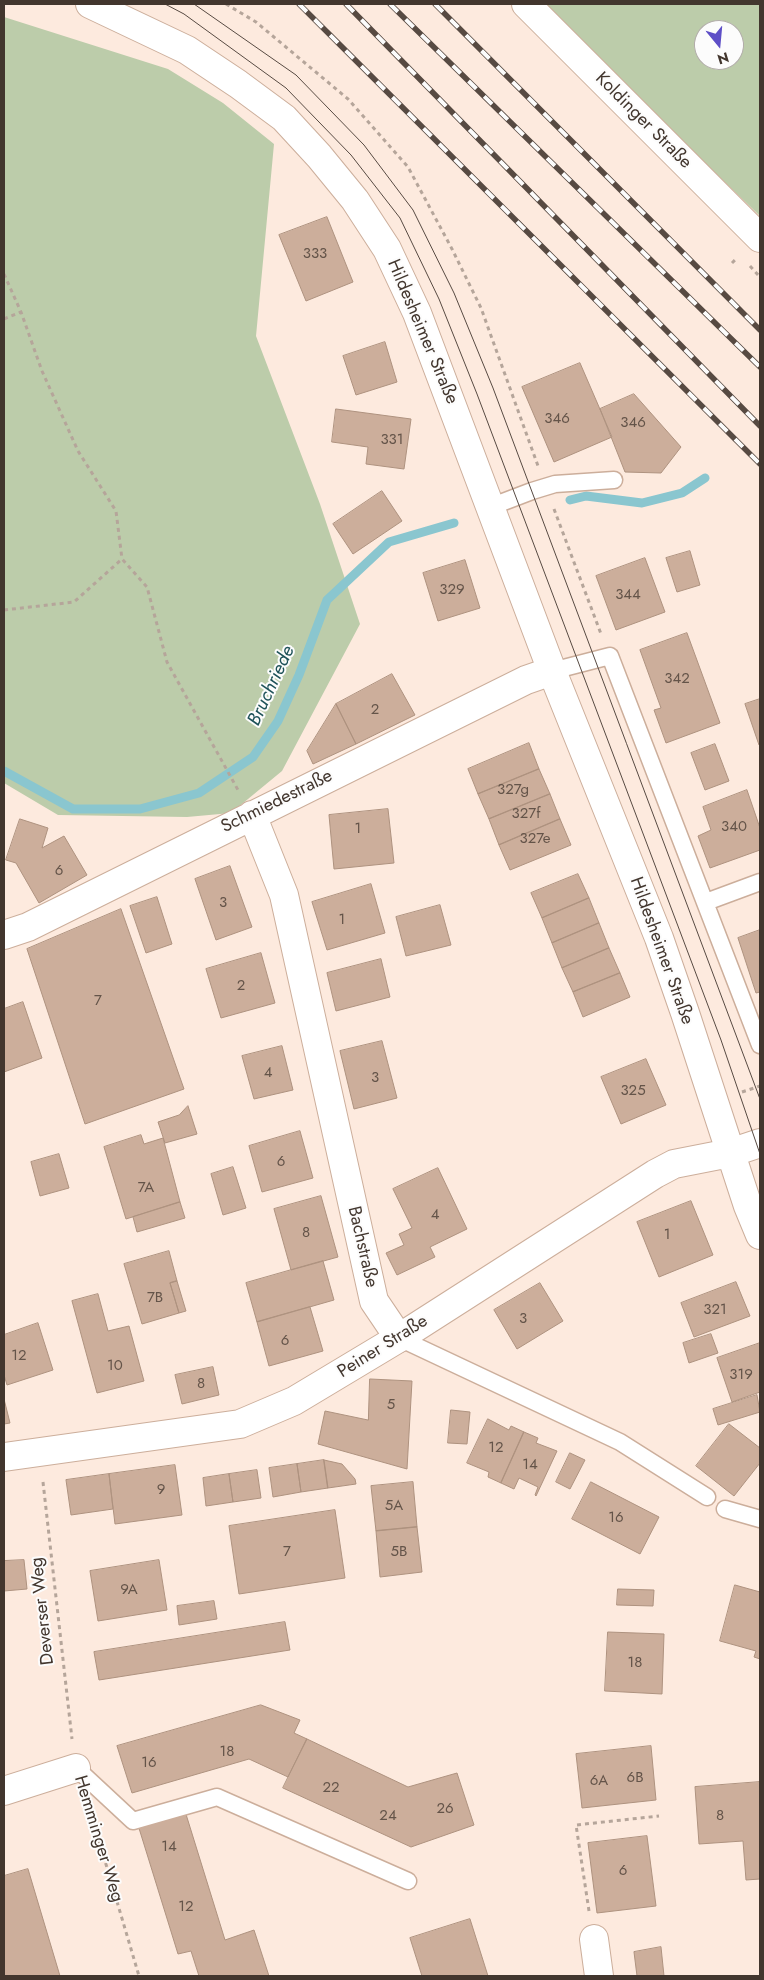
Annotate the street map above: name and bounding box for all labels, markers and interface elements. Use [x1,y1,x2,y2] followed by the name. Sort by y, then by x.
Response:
[694,20,744,70] north arrow
[715,47,731,70] text: N
[590,68,696,174] street label: Koldinger Straße
[303,245,327,263] house number: 333
[382,256,462,408] street label: Hildesheimer Straße
[544,410,570,428] house number: 346
[620,414,646,432] house number: 346
[380,431,404,449] house number: 331
[439,581,465,599] house number: 329
[615,586,641,604] house number: 344
[244,642,300,730] water label: Bruchriede
[664,670,690,688] house number: 342
[371,701,379,719] house number: 2
[218,766,336,838] street label: Schmiedestraße
[497,781,529,799] house number: 327g
[512,805,540,823] house number: 327f
[721,818,747,836] house number: 340
[355,820,361,838] house number: 1
[519,830,551,848] house number: 327e
[55,862,63,880] house number: 6
[624,874,698,1028] street label: Hildesheimer Straße
[219,894,227,912] house number: 3
[339,911,345,929] house number: 1
[237,977,245,995] house number: 2
[94,992,102,1010] house number: 7
[264,1064,272,1082] house number: 4
[371,1069,379,1087] house number: 3
[620,1082,646,1100] house number: 325
[277,1153,285,1171] house number: 6
[138,1179,154,1197] house number: 7A
[342,1204,382,1290] street label: Bachstraße
[431,1206,439,1224] house number: 4
[302,1224,310,1242] house number: 8
[664,1226,670,1244] house number: 1
[147,1289,163,1307] house number: 7B
[703,1301,727,1319] house number: 321
[519,1310,527,1328] house number: 3
[334,1311,432,1383] street label: Peiner Straße
[281,1332,289,1350] house number: 6
[11,1347,27,1365] house number: 12
[107,1357,123,1375] house number: 10
[729,1366,753,1384] house number: 319
[197,1375,205,1393] house number: 8
[387,1396,395,1414] house number: 5
[488,1439,504,1457] house number: 12
[522,1456,538,1474] house number: 14
[157,1481,165,1499] house number: 9
[385,1497,403,1515] house number: 5A
[608,1509,624,1527] house number: 16
[283,1543,291,1561] house number: 7
[391,1543,407,1561] house number: 5B
[27,1556,59,1666] street label: Deverser Weg
[120,1581,138,1599] house number: 9A
[628,1654,642,1672] house number: 18
[220,1743,234,1761] house number: 18
[141,1754,157,1772] house number: 16
[626,1769,644,1787] house number: 6B
[590,1772,608,1790] house number: 6A
[68,1773,128,1905] street label: Hemminger Weg
[322,1779,340,1797] house number: 22
[436,1800,454,1818] house number: 26
[379,1807,397,1825] house number: 24
[716,1807,724,1825] house number: 8
[161,1838,177,1856] house number: 14
[619,1862,627,1880] house number: 6
[178,1898,194,1916] house number: 12

